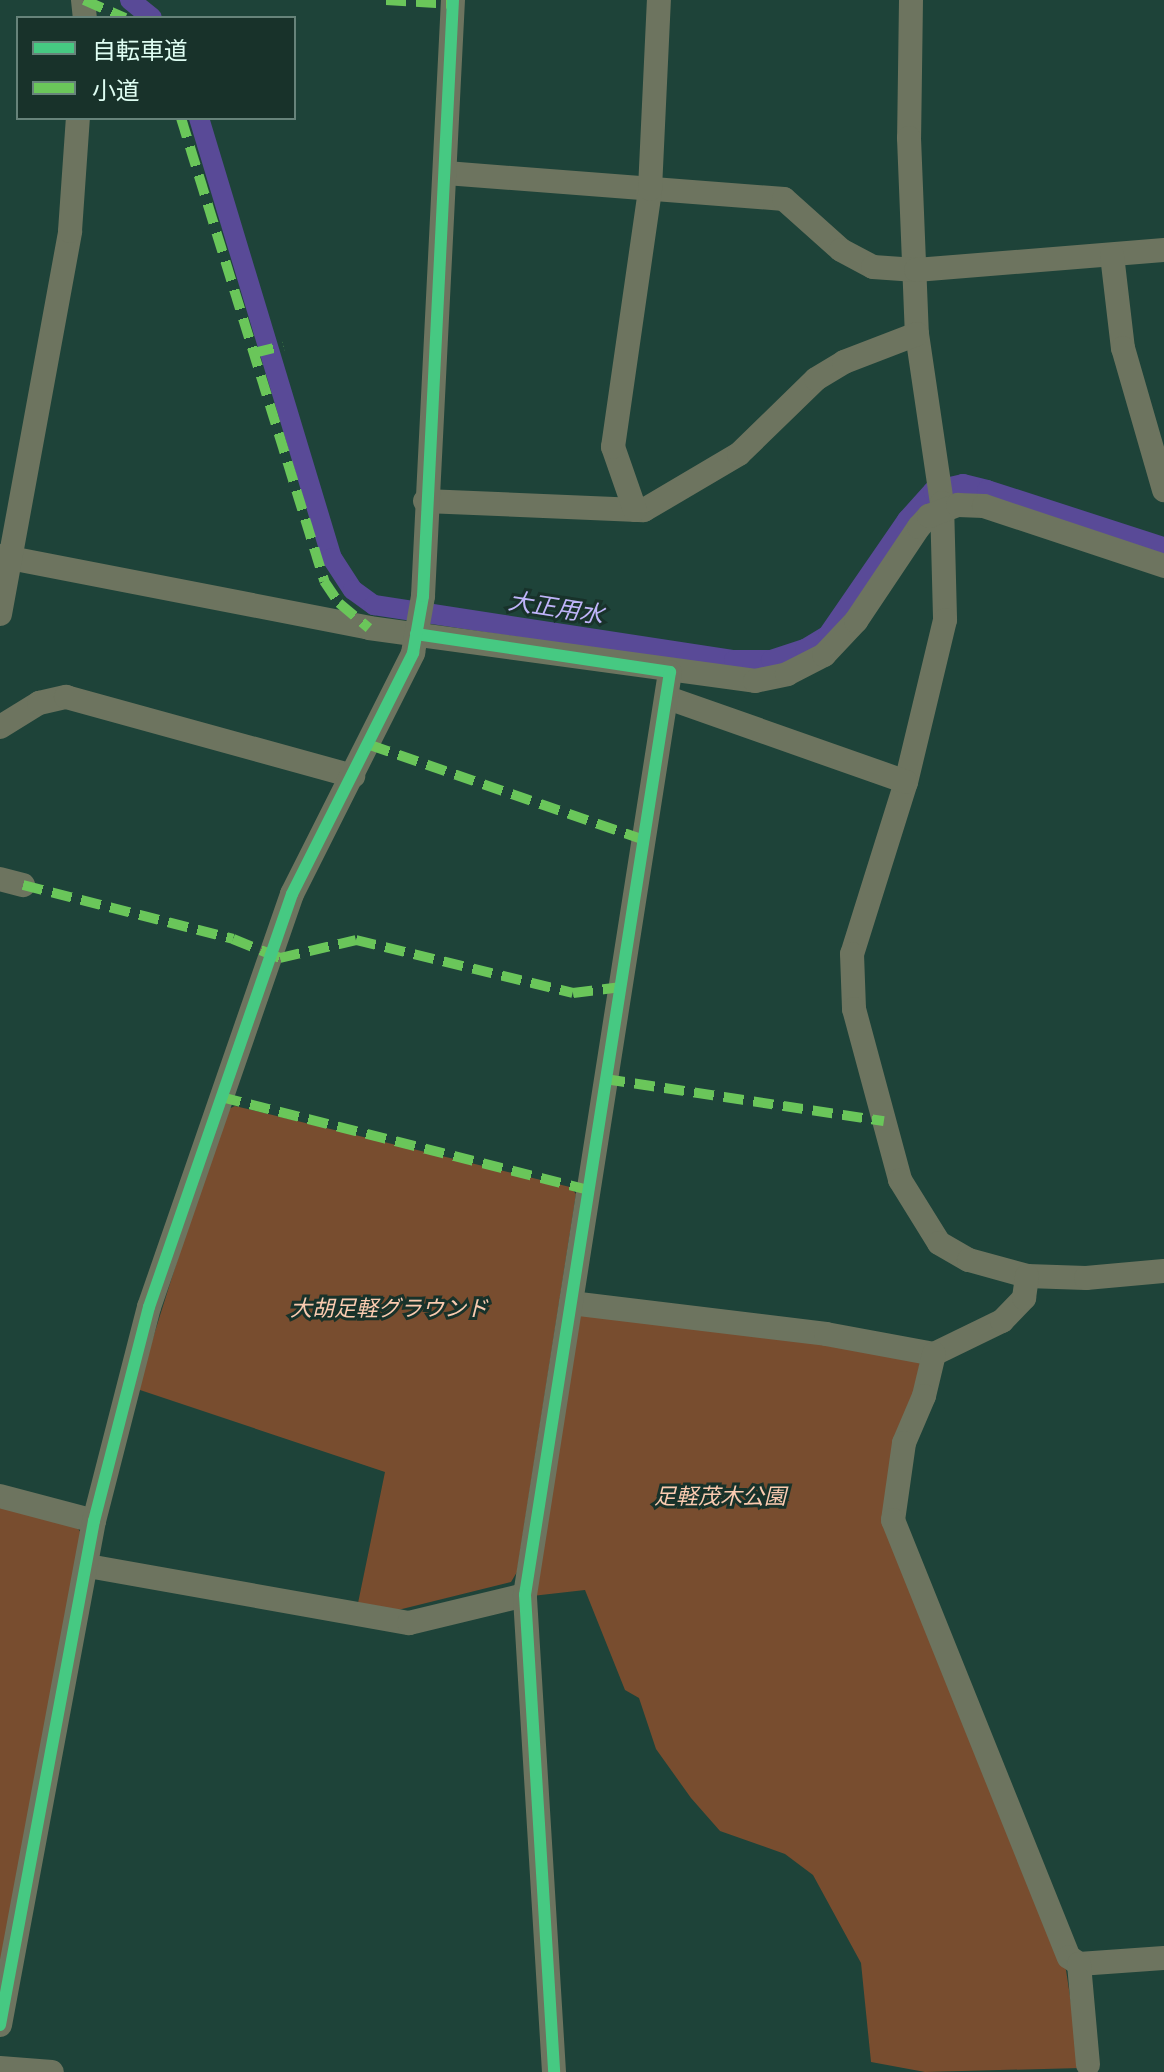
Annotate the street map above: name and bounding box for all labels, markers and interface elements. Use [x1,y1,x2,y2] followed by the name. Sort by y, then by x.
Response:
[16,16,296,120] legend
[92,33,188,65] text: 自転車道
[92,73,140,105] text: 小道
[506,585,606,629] water label: 大正用水
[290,1295,488,1321] park label: 大胡足軽グラウンド
[654,1483,786,1509] park label: 足軽茂木公園

